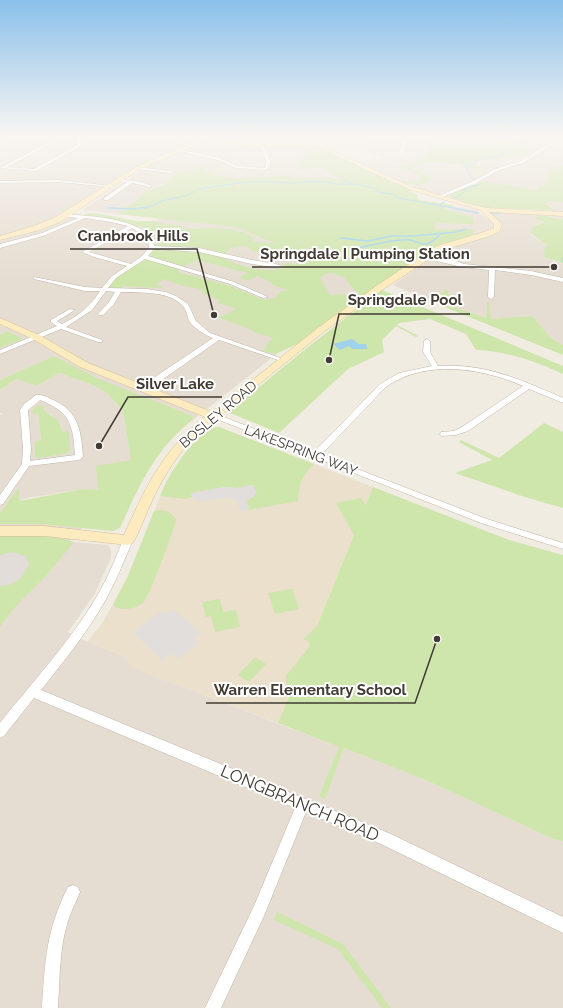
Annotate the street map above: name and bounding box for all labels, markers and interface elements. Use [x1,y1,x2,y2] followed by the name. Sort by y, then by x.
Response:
[70,222,197,249] callout: Cranbrook Hills
[77,227,189,245] text: Cranbrook Hills
[252,240,478,267] callout: Springdale I Pumping Station
[260,245,470,263] text: Springdale I Pumping Station
[339,287,470,314] callout: Springdale Pool
[348,291,463,309] text: Springdale Pool
[128,370,222,397] callout: Silver Lake
[136,375,214,393] text: Silver Lake
[176,377,260,451] street label: BOSLEY ROAD
[242,421,360,479] street label: LAKESPRING WAY
[206,676,415,703] callout: Warren Elementary School
[214,681,407,699] text: Warren Elementary School
[218,761,382,845] street label: LONGBRANCH ROAD

